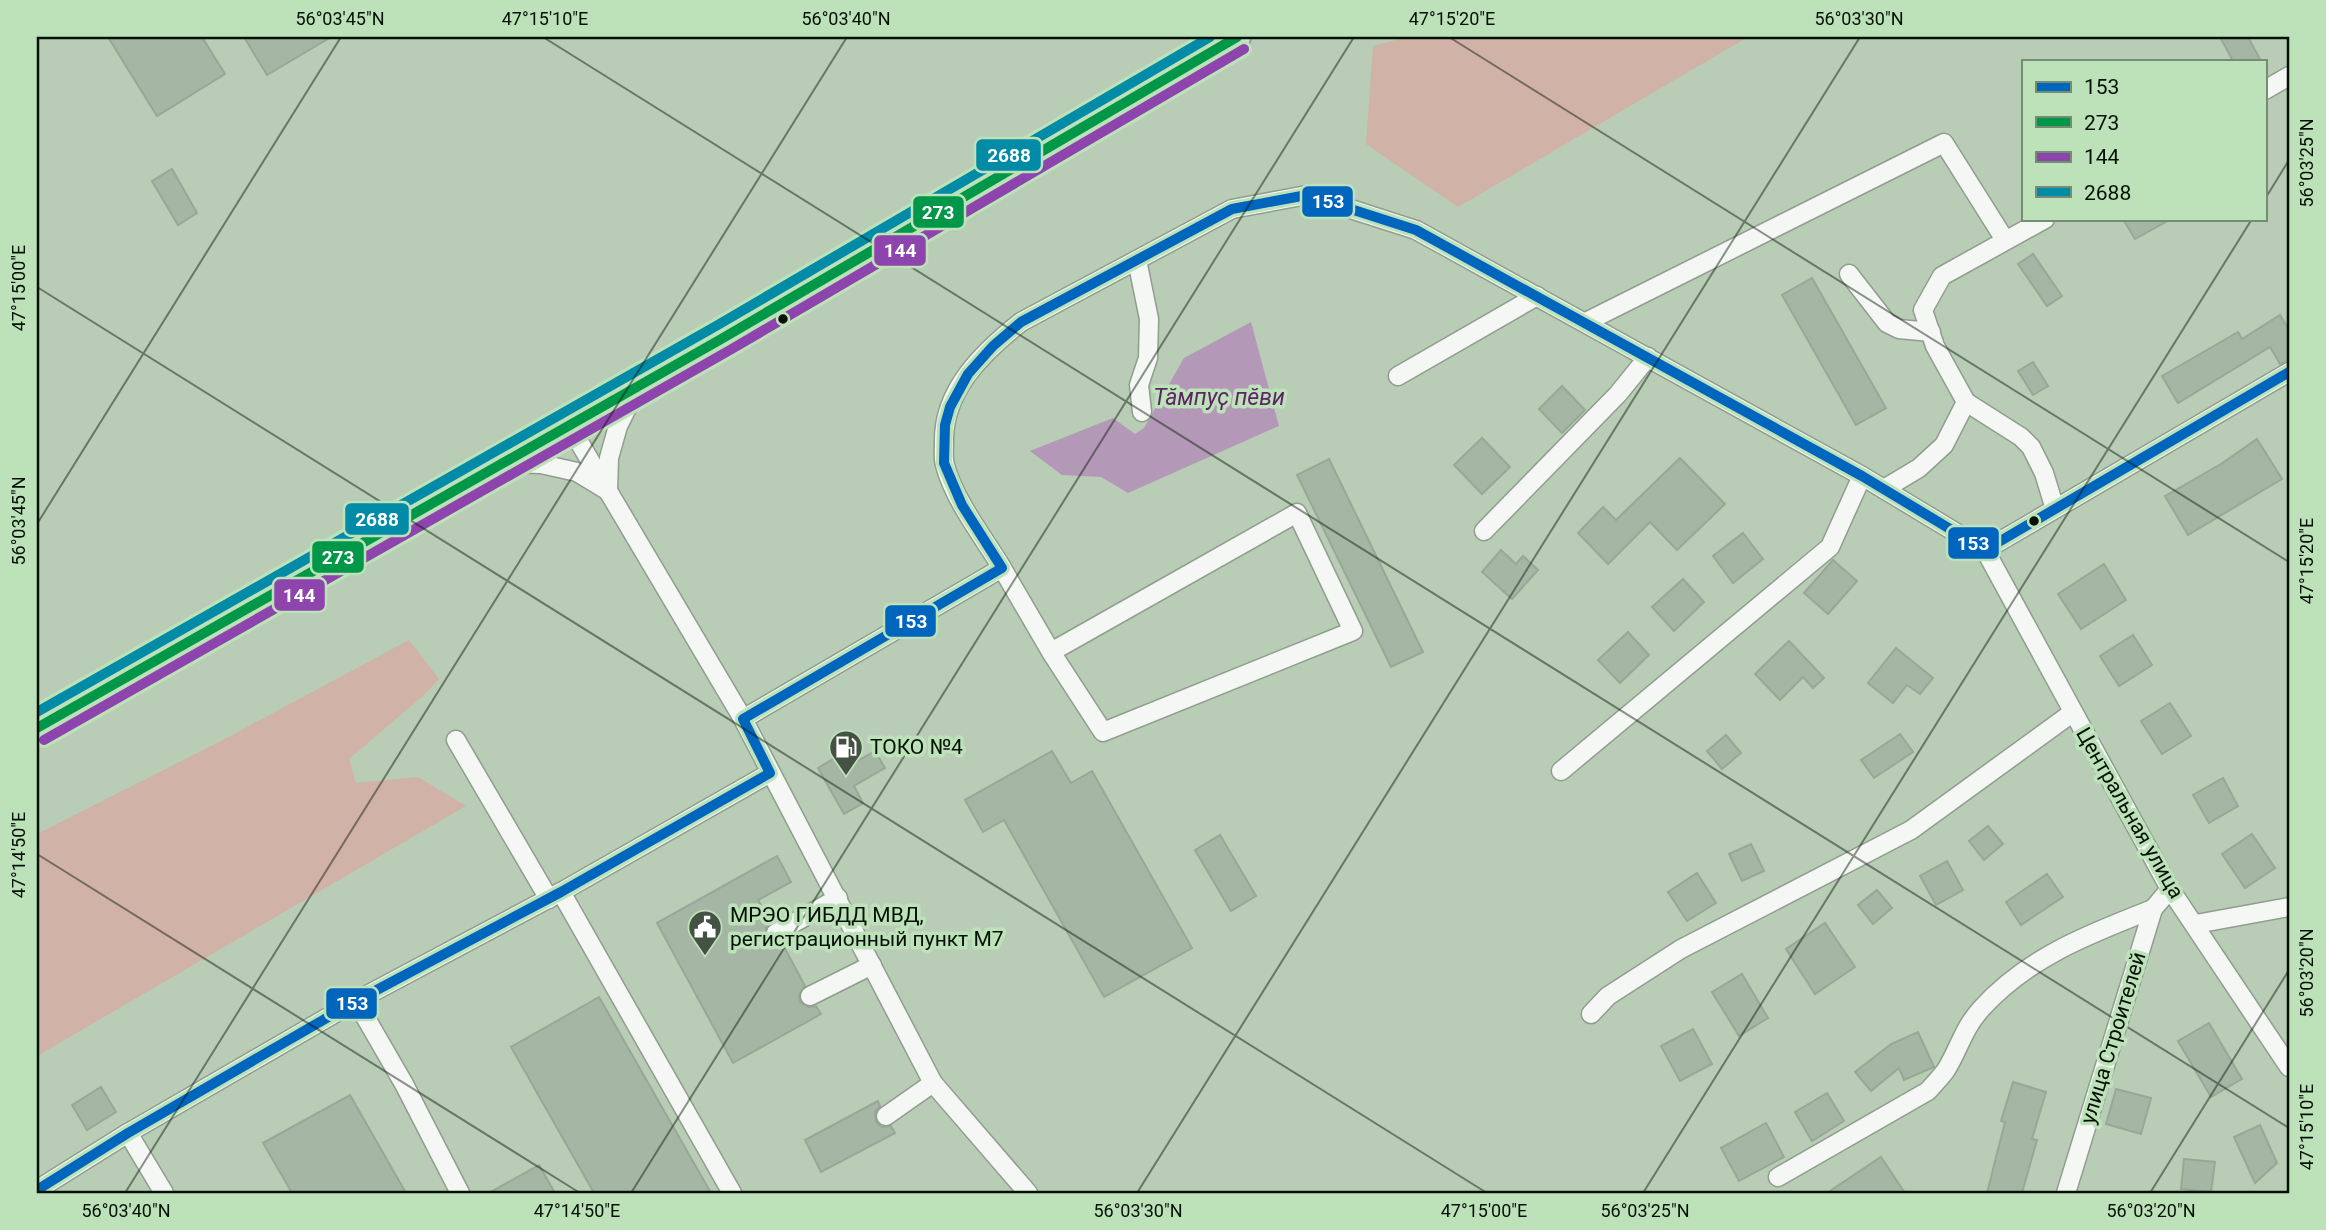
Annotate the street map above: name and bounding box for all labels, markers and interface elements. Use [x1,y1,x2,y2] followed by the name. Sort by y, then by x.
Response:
[295,8,385,29] text: 56°03'45"N
[502,8,588,29] text: 47°15'10"E
[801,8,891,29] text: 56°03'40"N
[1409,8,1495,29] text: 47°15'20"E
[1814,8,1904,29] text: 56°03'30"N
[2022,60,2266,220] legend
[2084,75,2119,99] text: 153
[2084,111,2119,135] text: 273
[2296,118,2317,208] text: 56°03'25"N
[975,138,1042,172] line badge: 2688
[987,144,1031,167] text: 2688
[2084,145,2120,169] text: 144
[2084,181,2131,205] text: 2688
[1301,185,1354,218] line badge: 153
[1312,190,1344,213] text: 153
[912,195,965,229] line badge: 273
[922,201,954,224] text: 273
[873,234,927,267] line badge: 144
[884,239,916,262] text: 144
[8,245,29,331] text: 47°15'00"E
[776,312,790,326] unlabelled marker
[1153,384,1285,411] water label: Тӑмпуҫ пӗви
[8,476,29,566] text: 56°03'45"N
[344,502,410,536] line badge: 2688
[355,508,399,531] text: 2688
[2027,514,2041,528] unlabelled marker
[2296,518,2317,604] text: 47°15'20"E
[1947,526,2000,560] line badge: 153
[1957,532,1989,555] text: 153
[311,540,365,574] line badge: 273
[322,546,354,569] text: 273
[273,578,326,612] line badge: 144
[283,584,315,607] text: 144
[884,604,937,638] line badge: 153
[895,610,927,633] text: 153
[2071,723,2189,903] street label: Центральная улица
[827,728,865,777] fuel station icon: ТОКО №4
[870,735,963,759] place label: ТОКО №4
[8,812,29,898] text: 47°14'50"E
[730,903,1004,951] place label: МРЭО ГИБДД МВД, регистрационный пункт М7
[686,908,724,957] public building icon: МРЭО ГИБДД МВД, регистрационный пункт М7
[2296,928,2317,1018] text: 56°03'20"N
[2075,949,2151,1127] street label: улица Строителей
[325,987,378,1020] line badge: 153
[336,992,368,1015] text: 153
[2296,1084,2317,1170] text: 47°15'10"E
[81,1200,171,1221] text: 56°03'40"N
[534,1200,620,1221] text: 47°14'50"E
[1093,1200,1183,1221] text: 56°03'30"N
[1441,1200,1527,1221] text: 47°15'00"E
[1600,1200,1690,1221] text: 56°03'25"N
[2106,1200,2196,1221] text: 56°03'20"N

